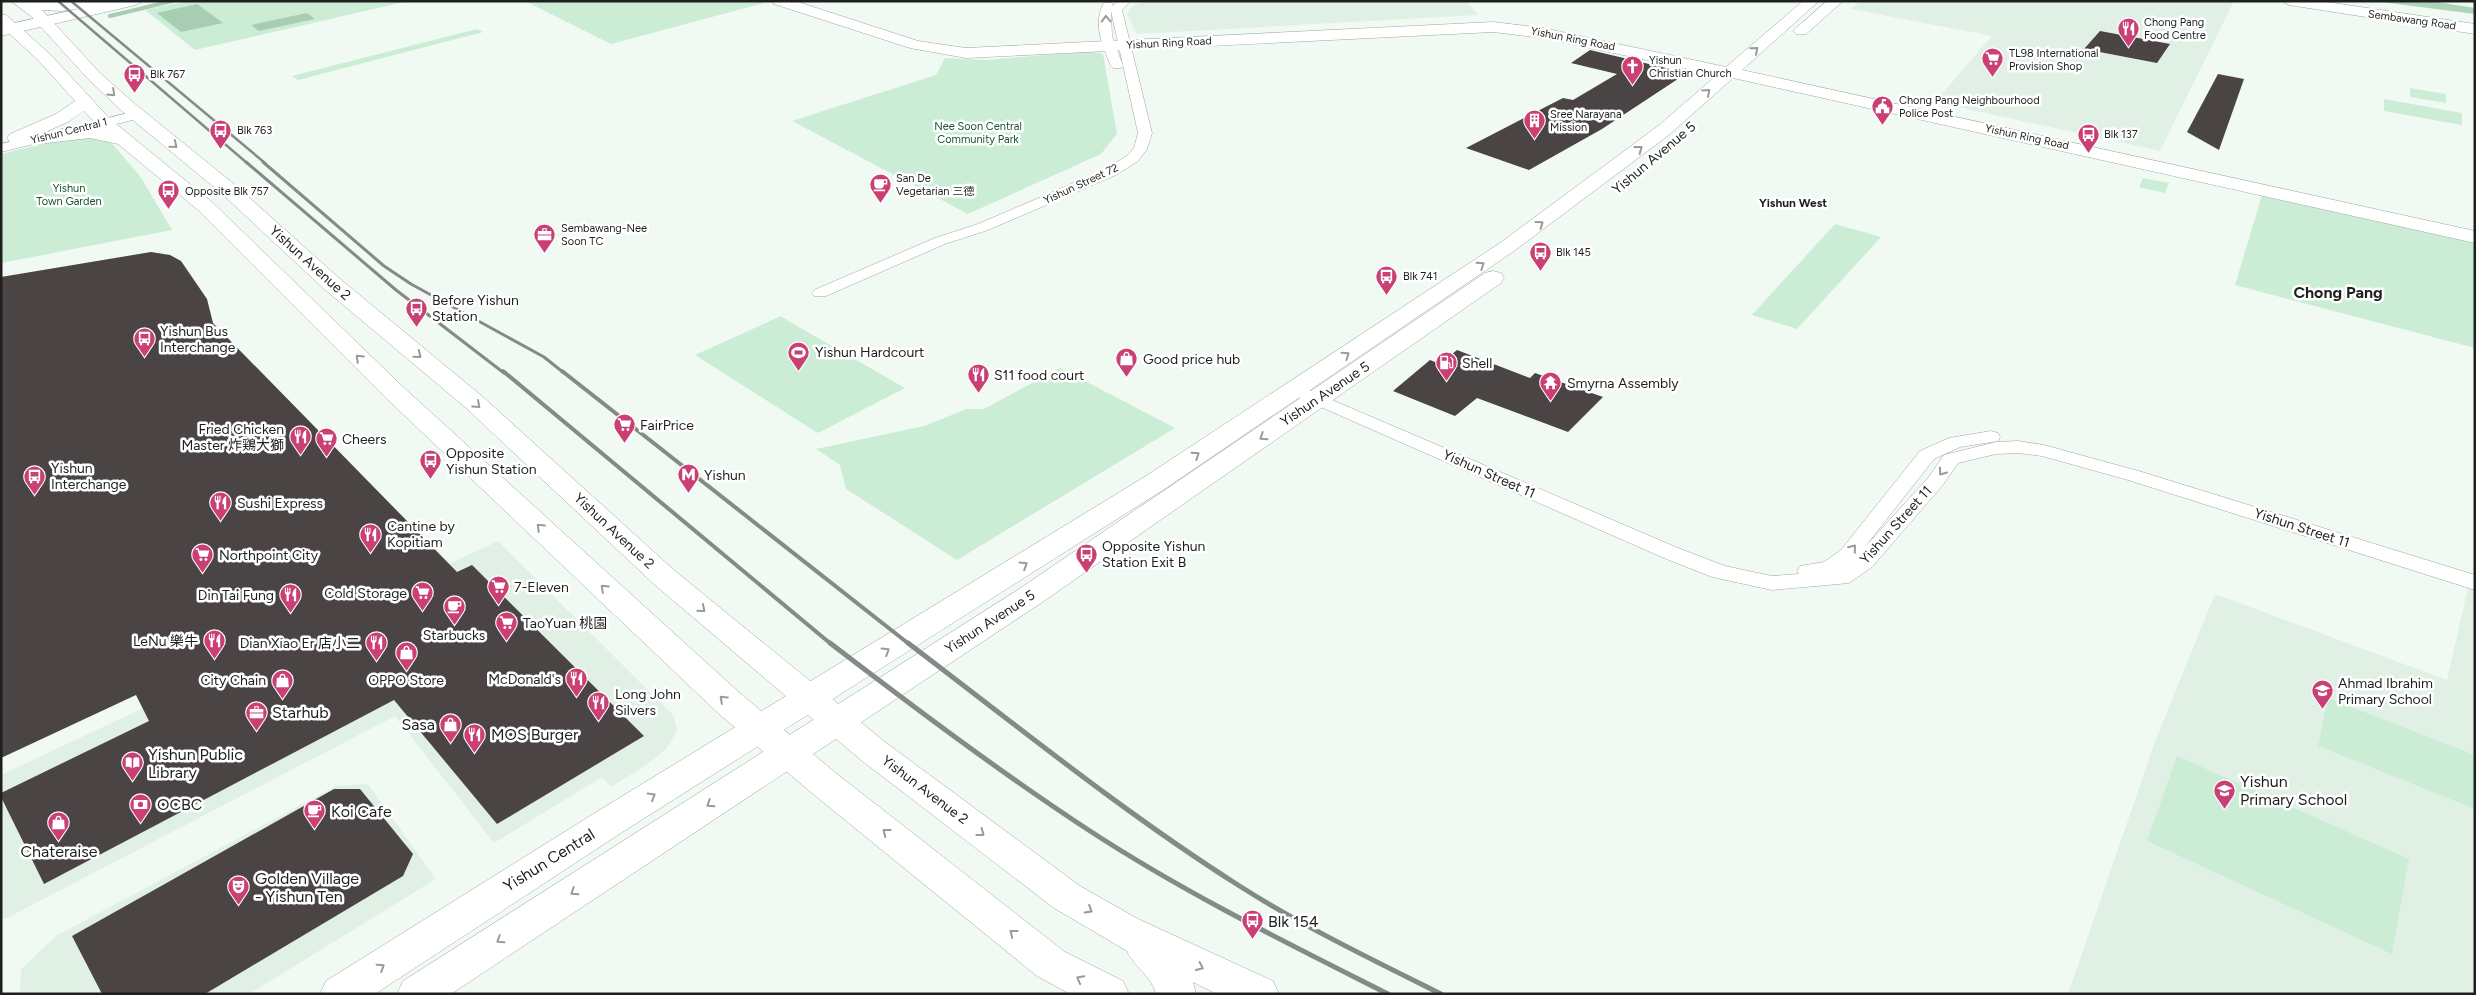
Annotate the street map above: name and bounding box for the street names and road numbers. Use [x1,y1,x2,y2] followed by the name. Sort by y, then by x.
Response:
[2367,7,2457,33] street label: Sembawang Road
[1530,24,1616,54] street label: Yishun Ring Road
[1126,34,1212,52] street label: Yishun Ring Road
[29,115,109,147] street label: Yishun Central 1
[1609,118,1699,198] street label: Yishun Avenue 5
[1984,122,2070,152] street label: Yishun Ring Road
[1042,161,1120,207] street label: Yishun Street 72
[266,222,354,304] street label: Yishun Avenue 2
[1277,358,1373,430] street label: Yishun Avenue 5
[1440,446,1538,502] street label: Yishun Street 11
[1856,482,1936,568] street label: Yishun Street 11
[570,489,658,573] street label: Yishun Avenue 2
[2252,505,2352,551] street label: Yishun Street 11
[942,587,1038,657] street label: Yishun Avenue 5
[878,752,972,828] street label: Yishun Avenue 2
[500,824,598,896] street label: Yishun Central

